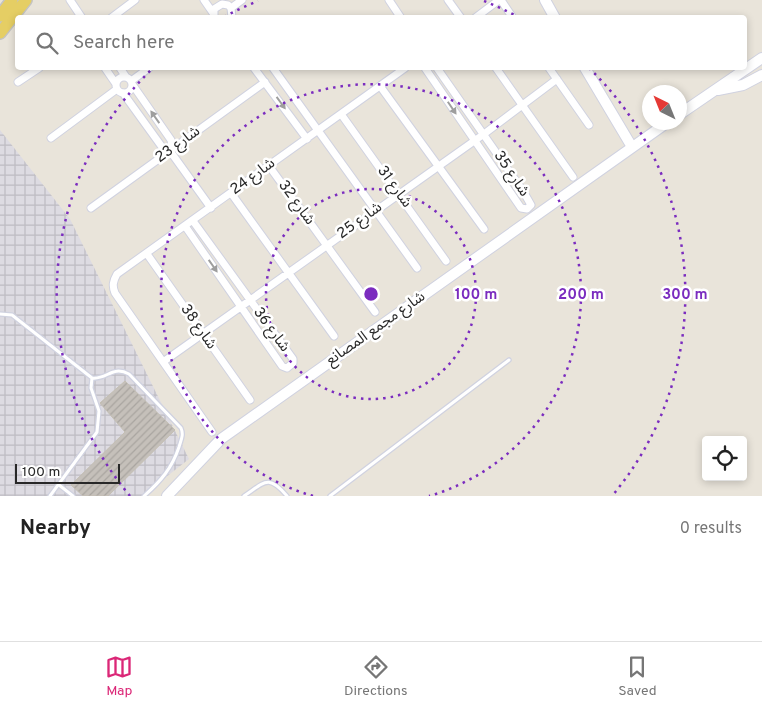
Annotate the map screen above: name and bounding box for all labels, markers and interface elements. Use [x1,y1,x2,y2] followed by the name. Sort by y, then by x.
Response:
[15,15,747,70] search box
[33,29,61,57] icon: search
[73,31,175,55] text: Search here
[642,85,687,130] north arrow
[275,96,286,109] one-way arrow
[447,101,457,115] one-way arrow
[150,110,160,123] one-way arrow
[152,122,205,168] street label: شارع 23
[488,147,533,201] street label: شارع 35
[227,154,280,201] street label: شارع 24
[372,162,416,213] street label: شارع 31
[273,177,319,230] street label: شارع 32
[334,198,387,245] street label: شارع 25
[208,260,218,273] one-way arrow
[362,285,380,303] centre of rings
[455,286,497,305] text: 100 m
[558,286,604,305] text: 200 m
[662,286,708,305] text: 300 m
[323,288,430,371] street label: شارع مجمع المصانع
[175,301,221,354] street label: شارع 38
[248,304,294,357] street label: شارع 36
[702,436,747,481] map controls
[702,436,747,481] button: locate
[15,461,120,484] scale bar
[22,464,60,481] text: 100 m
[20,515,91,542] text: Nearby
[680,519,742,539] text: 0 results
[105,653,133,700] tab: Map
[344,653,408,700] tab: Directions
[618,653,657,700] tab: Saved

